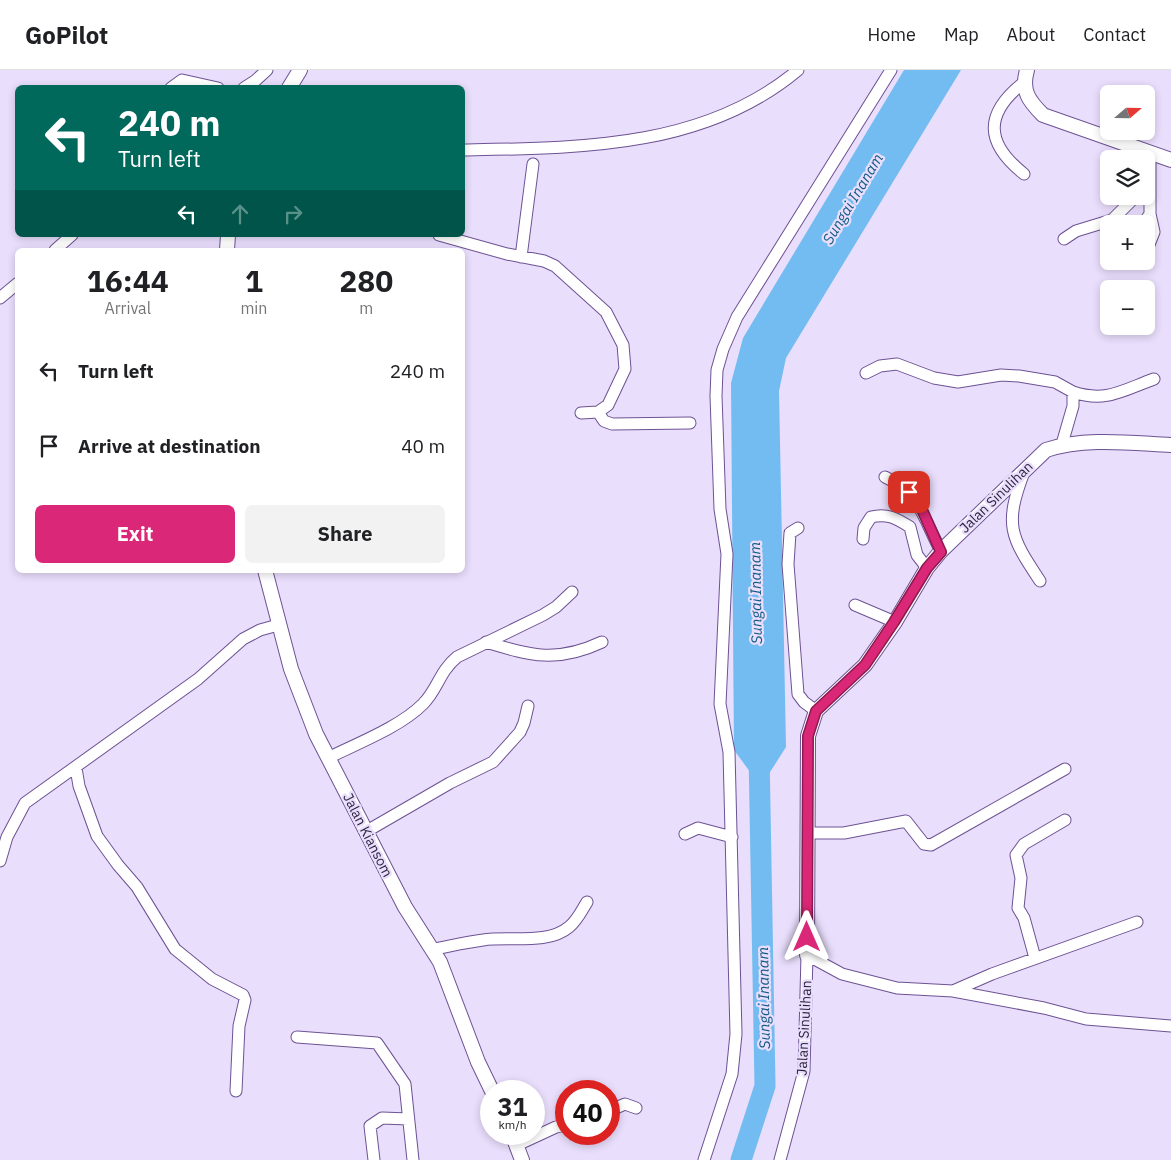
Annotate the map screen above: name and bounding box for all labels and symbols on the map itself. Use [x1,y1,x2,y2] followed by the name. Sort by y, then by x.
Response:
[1100,85,1155,140] north arrow
[818,150,887,248] water label: Sungai Inanam
[955,457,1037,537] street label: Jalan Sinulihan
[888,471,930,513] pin
[745,542,766,644] water label: Sungai Inanam
[339,790,397,880] street label: Jalan Kiansom
[780,910,832,962] position arrow
[753,947,774,1049] water label: Sungai Inanam
[793,980,815,1076] street label: Jalan Sinulihan
[555,1080,620,1145] speed limit sign: 40

